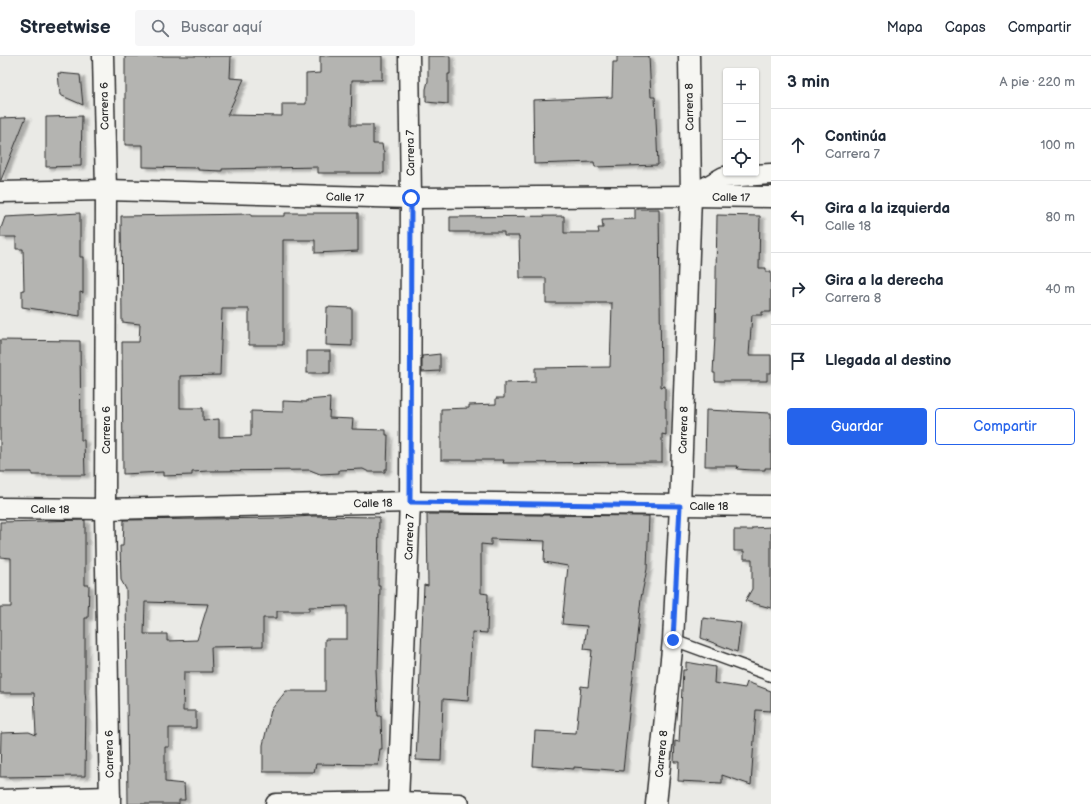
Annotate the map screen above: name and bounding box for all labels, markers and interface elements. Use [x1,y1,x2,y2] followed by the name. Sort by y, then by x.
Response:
[135,10,415,46] search box
[20,16,111,39] text: Streetwise
[149,17,171,39] icon: search
[181,18,262,37] text: Buscar aquí
[887,19,923,36] text: Mapa
[945,19,986,36] text: Capas
[1008,19,1071,36] text: Compartir
[723,68,759,176] map controls
[723,68,759,104] button: +
[787,72,830,92] text: 3 min
[1000,74,1075,90] text: A pie · 220 m
[98,82,111,130] street label: Carrera 6
[683,83,696,131] street label: Carrera 8
[723,104,759,140] button: −
[825,127,886,146] text: Continúa
[404,129,417,176] street label: Carrera 7
[787,134,809,156] icon: ahead
[1040,137,1075,153] text: 100 m
[723,140,759,176] button: locate
[825,146,880,162] text: Carrera 7
[402,189,420,207] route start
[326,190,365,205] street label: Calle 17
[712,191,751,204] street label: Calle 17
[825,199,950,218] text: Gira a la izquierda
[787,206,809,228] icon: left
[1046,209,1075,225] text: 80 m
[825,218,871,234] text: Calle 18
[825,271,944,290] text: Gira a la derecha
[787,278,809,300] icon: right
[1045,281,1075,297] text: 40 m
[825,290,881,306] text: Carrera 8
[787,350,809,372] icon: arrive
[825,351,951,370] text: Llegada al destino
[100,406,113,454] street label: Carrera 6
[676,406,691,454] street label: Carrera 8
[787,408,927,445] button: Guardar
[935,408,1075,445] button: Compartir
[353,497,393,510] street label: Calle 18
[689,500,729,513] street label: Calle 18
[30,503,70,516] street label: Calle 18
[402,513,417,560] street label: Carrera 7
[664,631,682,649] route end
[103,730,116,778] street label: Carrera 6
[653,730,670,778] street label: Carrera 8

